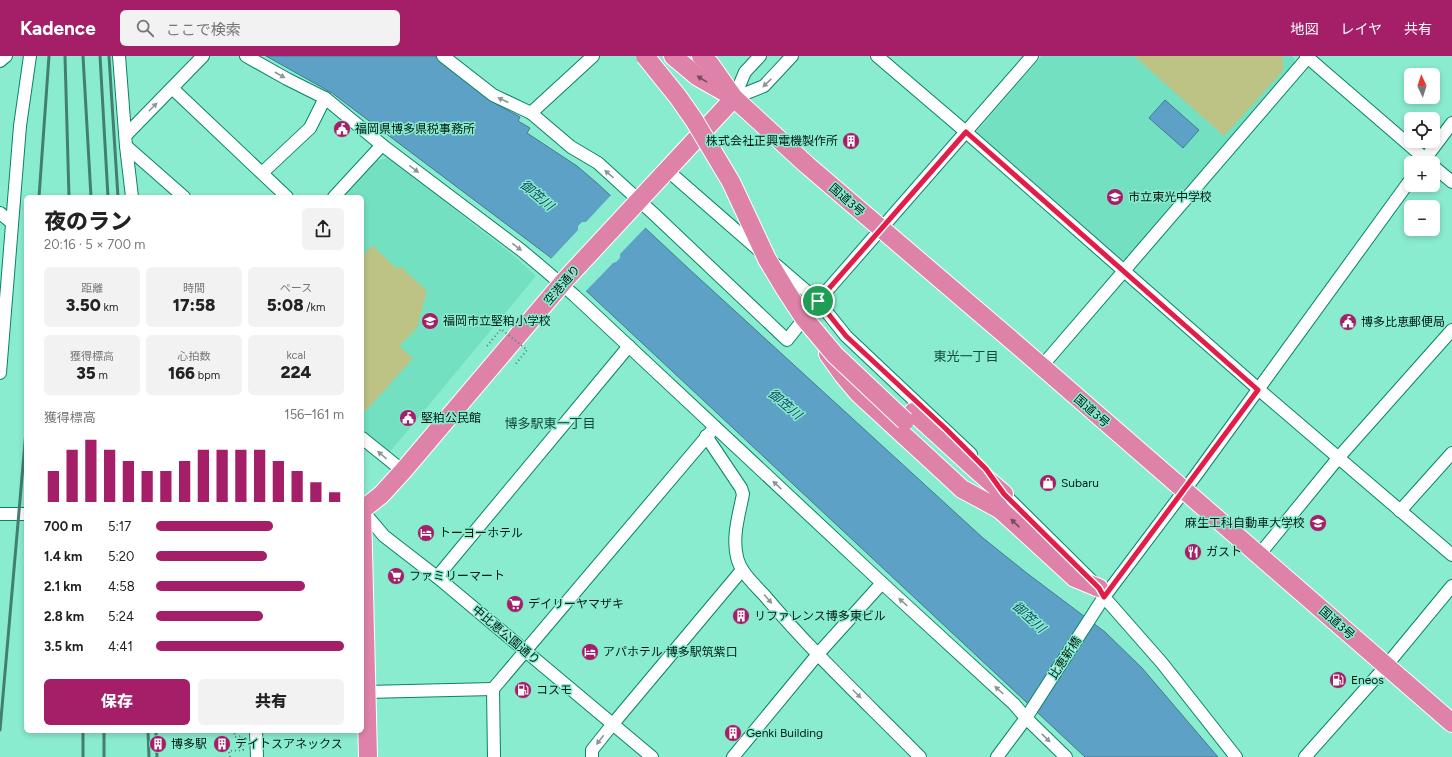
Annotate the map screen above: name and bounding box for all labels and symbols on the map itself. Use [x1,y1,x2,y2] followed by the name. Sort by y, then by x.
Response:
[1404,68,1440,104] north arrow
[275,71,285,79] one-way arrow
[697,75,707,83] one-way arrow
[762,78,772,87] one-way arrow
[498,97,509,103] one-way arrow
[148,102,158,112] one-way arrow
[332,119,352,139] public building icon: 福岡県博多県税事務所
[355,122,475,136] place label: 福岡県博多県税事務所
[841,131,861,151] building icon: 株式会社正興電機製作所
[706,134,838,148] place label: 株式会社正興電機製作所
[408,165,419,173] one-way arrow
[604,169,614,178] one-way arrow
[517,177,558,215] water label: 御笠川
[826,181,868,219] street label: 国道3号
[1105,187,1125,207] school or university icon: 市立東光中学校
[1128,190,1212,204] place label: 市立東光中学校
[512,243,523,252] one-way arrow
[541,262,583,308] street label: 空港通り
[801,284,835,318] pin
[420,311,440,331] school or university icon: 福岡市立堅粕小学校
[1338,312,1358,332] public building icon: 博多比恵郵便局
[443,314,551,328] place label: 福岡市立堅粕小学校
[1361,315,1445,329] place label: 博多比恵郵便局
[933,349,999,364] district label: 東光一丁目
[765,386,806,424] water label: 御笠川
[1071,392,1113,430] street label: 国道3号
[398,408,418,428] public building icon: 堅粕公民館
[421,411,481,425] place label: 堅粕公民館
[504,416,596,431] district label: 博多駅東一丁目
[377,450,388,459] one-way arrow
[1038,473,1058,493] shop icon: Subaru
[1061,476,1099,490] place label: Subaru
[773,481,782,490] one-way arrow
[1308,513,1328,533] school or university icon: 麻生工科自動車大学校
[1185,516,1305,530] place label: 麻生工科自動車大学校
[1011,519,1020,528] one-way arrow
[416,523,436,543] hotel icon: トーヨーホテル
[439,526,523,540] place label: トーヨーホテル
[1183,542,1203,562] restaurant icon: ガスト
[1206,545,1242,559] place label: ガスト
[386,566,406,586] supermarket icon: ファミリーマート
[409,569,505,583] place label: ファミリーマート
[505,594,525,614] supermarket icon: デイリーヤマザキ
[763,594,772,605] one-way arrow
[528,597,624,611] place label: デイリーヤマザキ
[898,598,908,607] one-way arrow
[1009,598,1050,637] water label: 御笠川
[469,603,543,667] street label: 中比恵公園通り
[1316,604,1358,642] street label: 国道3号
[731,606,751,626] building icon: リファレンス博多東ビル
[754,609,886,623] place label: リファレンス博多東ビル
[1046,634,1084,682] street label: 比恵新橋
[580,642,600,662] hotel icon: アパホテル 博多駅筑紫口
[603,645,738,659] place label: アパホテル 博多駅筑紫口
[1328,670,1348,690] fuel station icon: Eneos
[1351,673,1384,687] place label: Eneos
[513,680,533,700] fuel station icon: コスモ
[536,683,572,697] place label: コスモ
[994,685,1004,695] one-way arrow
[852,689,862,699] one-way arrow
[723,723,743,743] building icon: Genki Building
[746,726,823,740] place label: Genki Building
[1041,733,1051,743] one-way arrow
[148,734,168,754] building icon: 博多駅
[212,734,232,754] building icon: デイトスアネックス
[596,735,604,746] one-way arrow
[171,737,207,751] place label: 博多駅
[235,737,343,751] place label: デイトスアネックス

